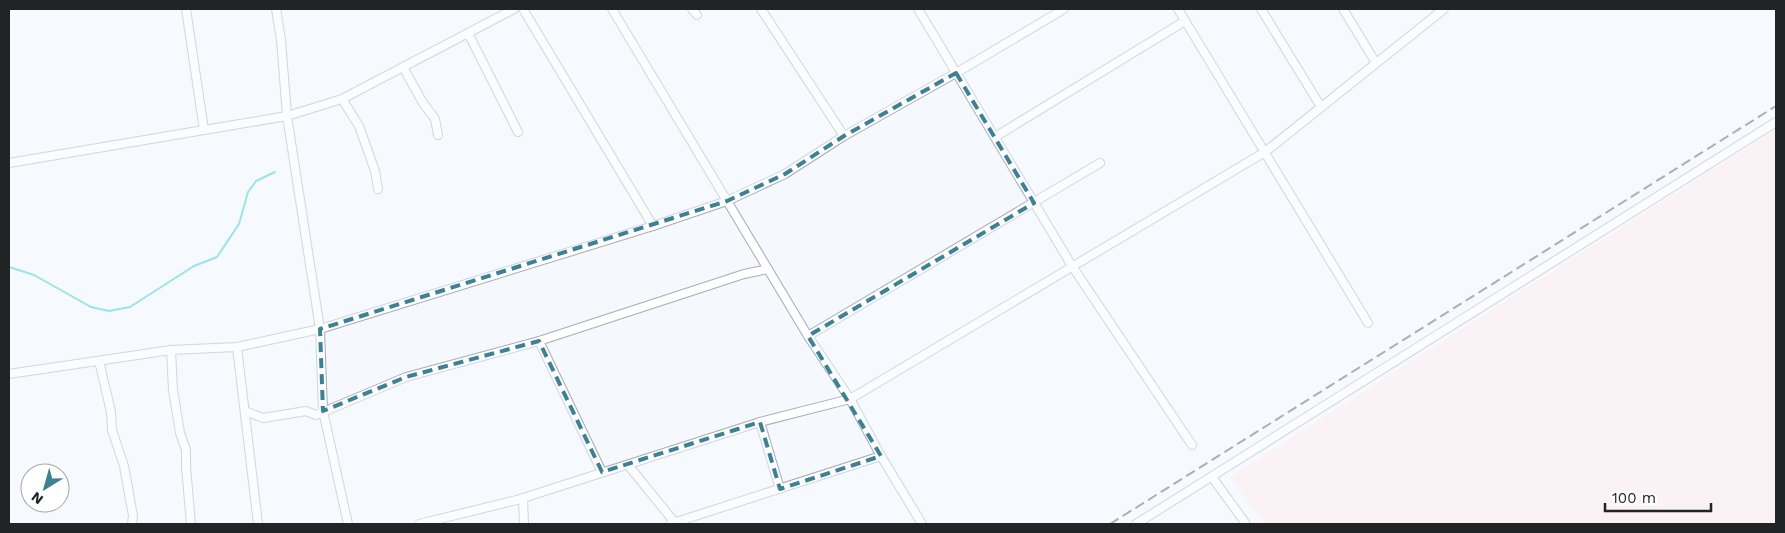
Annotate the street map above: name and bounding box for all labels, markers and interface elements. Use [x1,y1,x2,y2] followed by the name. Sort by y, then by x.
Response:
[20,463,70,513] north arrow
[1605,480,1711,512] scale bar
[28,489,46,508] text: N
[1612,489,1656,507] text: 100 m

